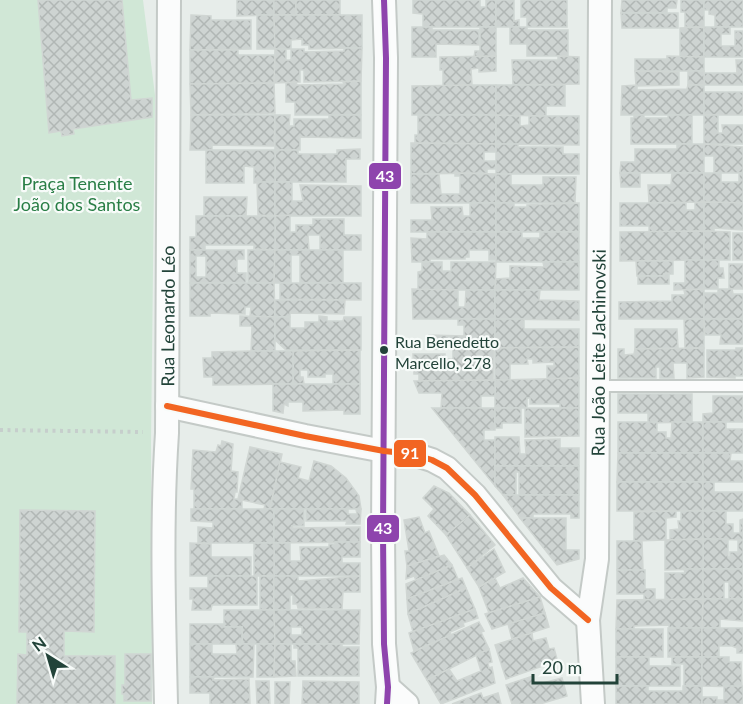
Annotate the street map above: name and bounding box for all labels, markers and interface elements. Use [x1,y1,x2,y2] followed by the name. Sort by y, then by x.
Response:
[368,162,402,190] line badge: 43
[376,166,394,185] text: 43
[14,172,141,215] park label: Praça Tenente João dos Santos
[156,245,179,387] street label: Rua Leonardo Léo
[587,249,610,457] street label: Rua João Leite Jachinovski
[395,332,499,372] place label: Rua Benedetto Marcello, 278
[378,344,390,356] marker: Rua Benedetto Marcello, 278
[393,439,427,468] line badge: 91
[401,443,419,462] text: 91
[366,514,400,543] line badge: 43
[374,518,392,537] text: 43
[18,626,78,686] north arrow
[28,632,49,655] text: N
[533,647,617,685] scale bar
[542,656,582,678] text: 20 m

